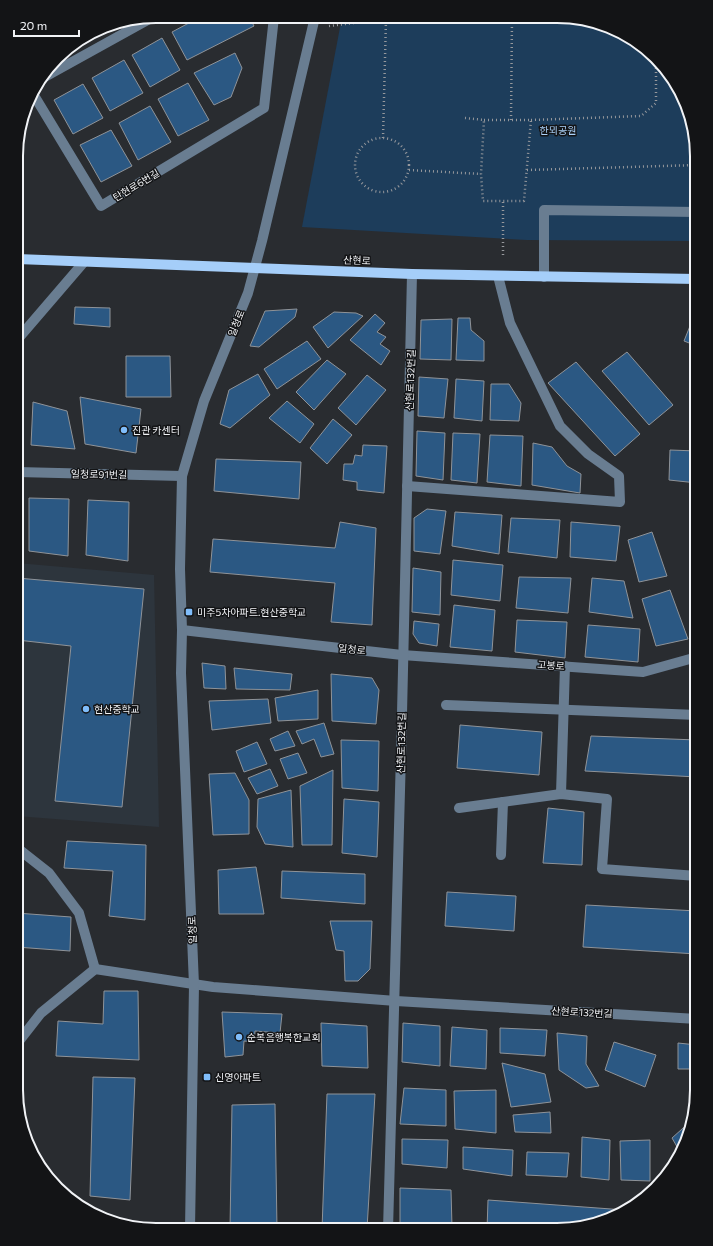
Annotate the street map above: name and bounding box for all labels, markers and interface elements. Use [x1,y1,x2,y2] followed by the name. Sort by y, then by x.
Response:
[14,12,79,38] scale bar
[20,18,47,32] text: 20 m
[540,124,576,136] park label: 한뫼공원
[111,166,161,204] street label: 탄현로6번길
[343,254,371,266] street label: 산현로
[225,308,247,338] street label: 일청로
[403,349,417,411] street label: 산현로132번길
[132,424,180,436] place label: 진관 카센터
[119,425,129,435] marker: 진관 카센터
[71,468,127,480] street label: 일청로91번길
[197,606,306,618] place label: 미주5차아파트.현산중학교
[184,607,194,617] marker: 미주5차아파트.현산중학교
[338,642,366,656] street label: 일청로
[537,658,565,672] street label: 고봉로
[94,703,140,715] place label: 현산중학교
[81,704,91,714] marker: 현산중학교
[394,712,408,774] street label: 산현로132번길
[186,916,198,944] street label: 일청로
[551,1004,613,1020] street label: 산현로132번길
[247,1031,321,1043] place label: 순복음행복한교회
[234,1032,244,1042] marker: 순복음행복한교회
[215,1071,261,1083] place label: 신영아파트
[202,1072,212,1082] marker: 신영아파트

